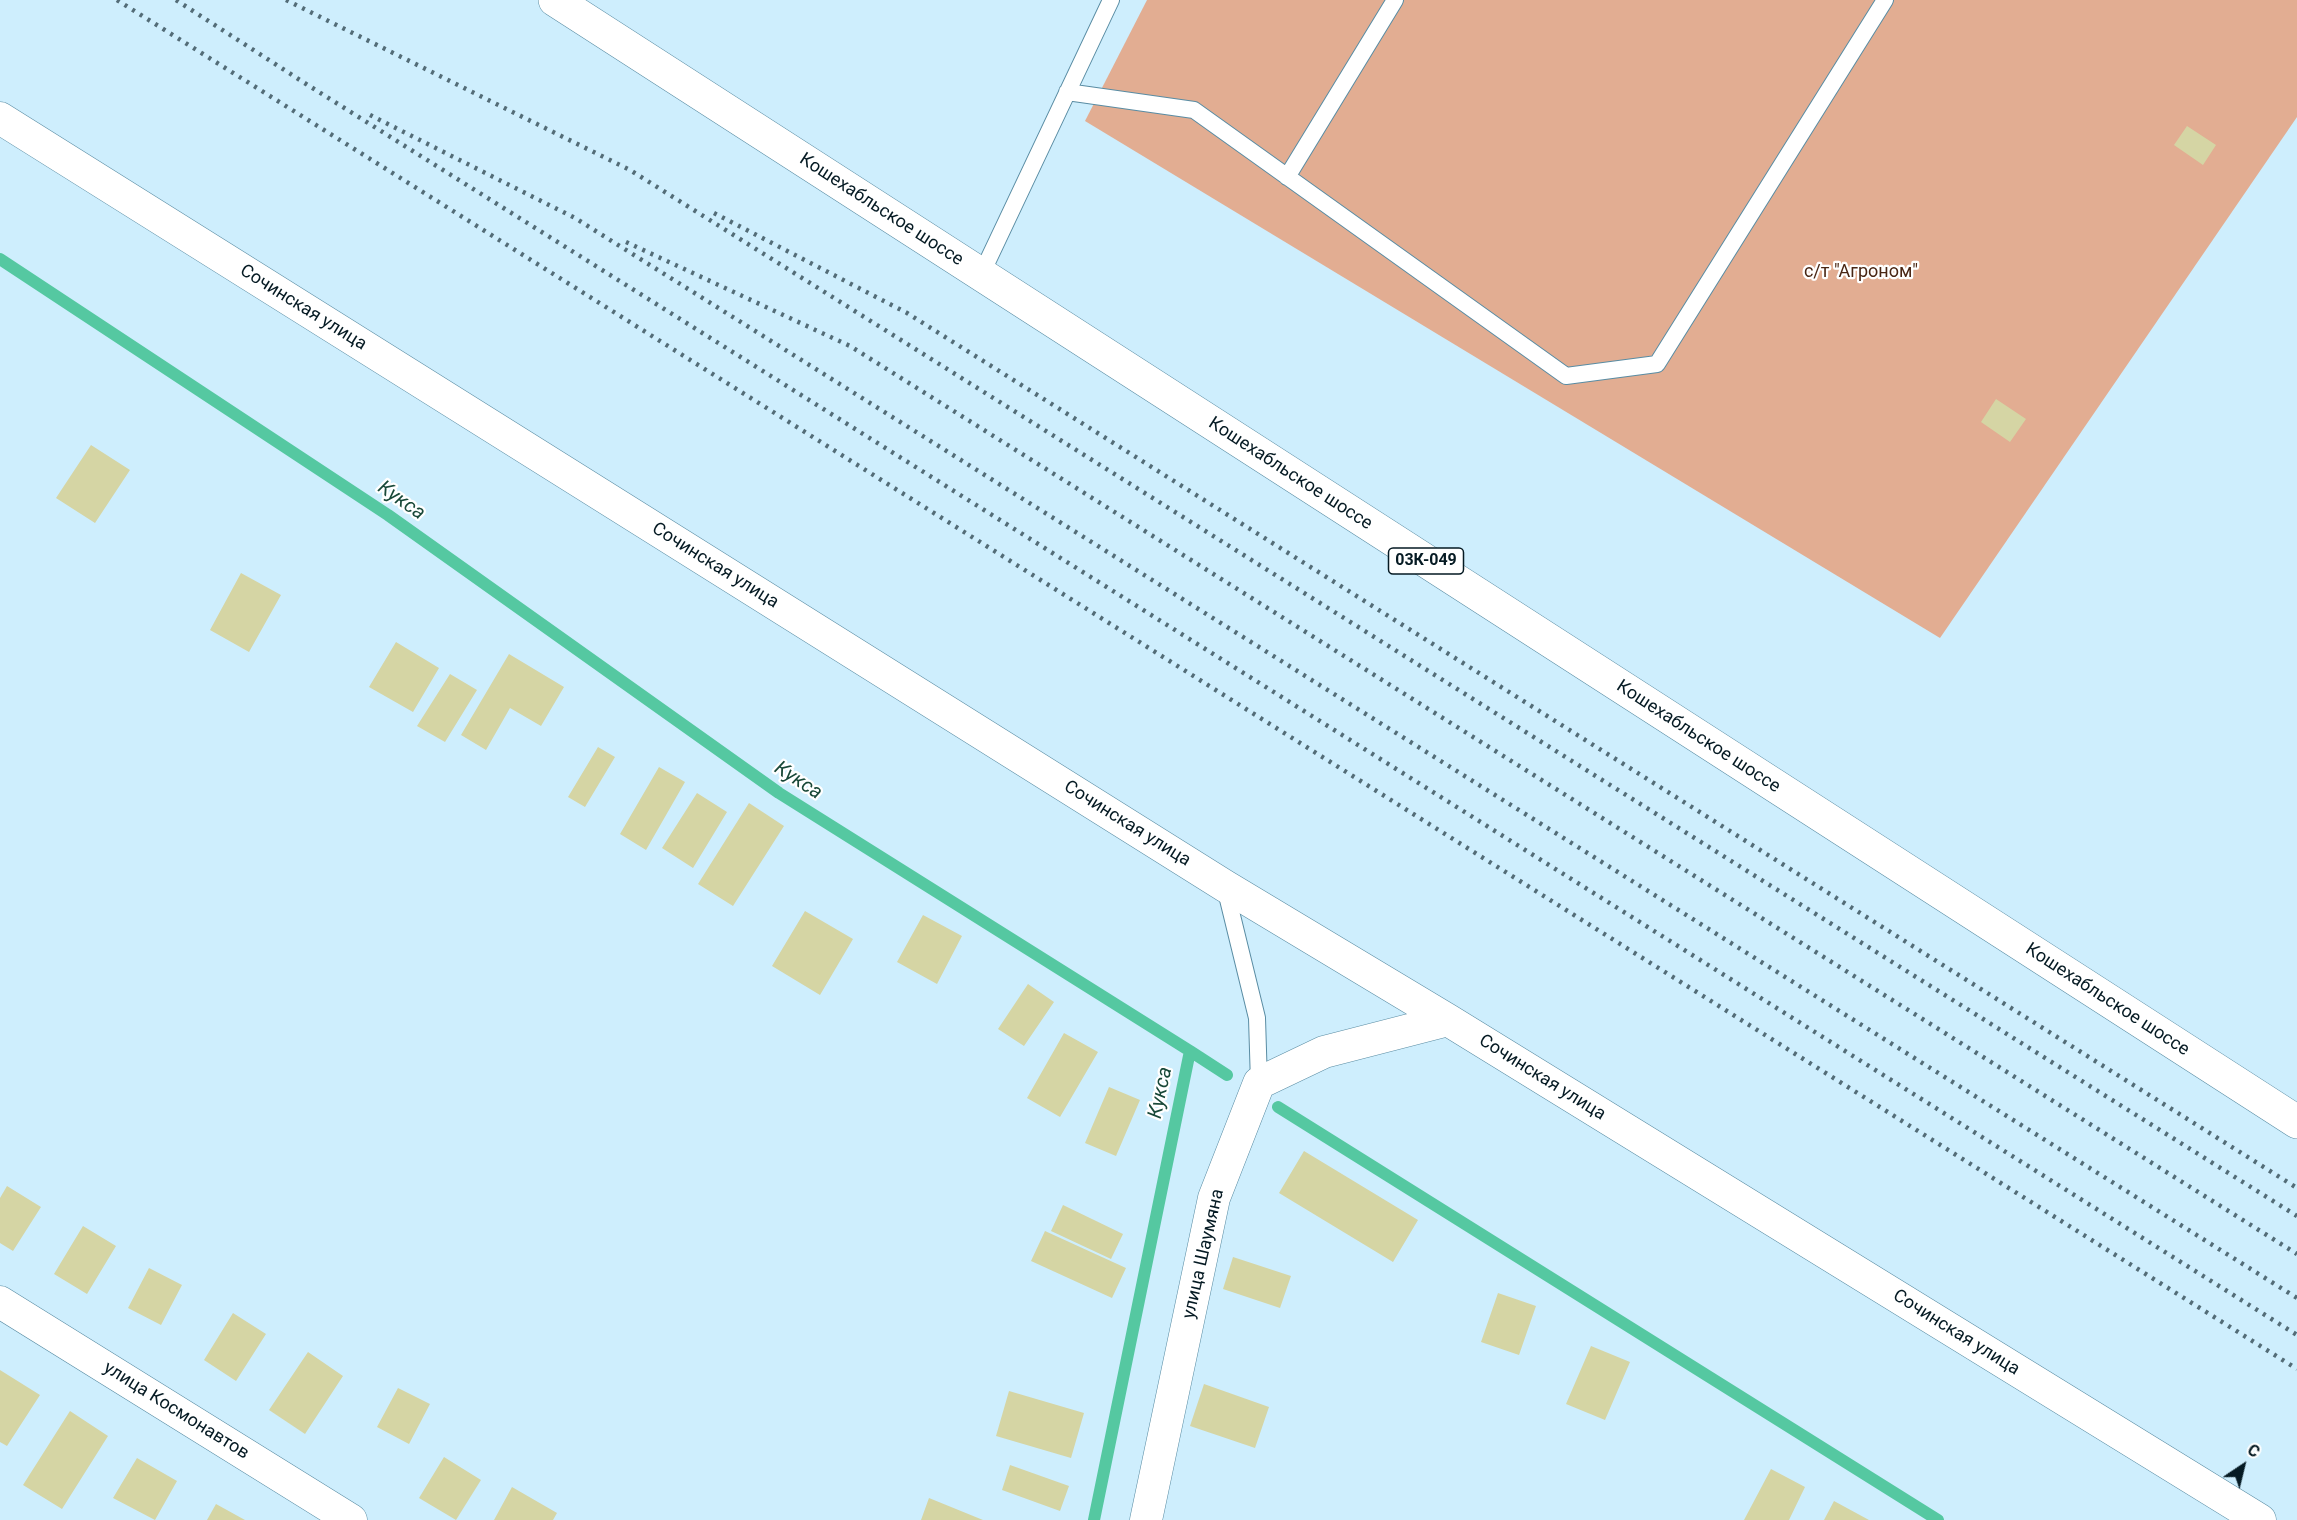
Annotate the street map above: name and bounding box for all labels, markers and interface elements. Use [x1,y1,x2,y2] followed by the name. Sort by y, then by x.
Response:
[795,149,967,271] street label: Кошехабльское шоссе
[236,260,370,356] street label: Сочинская улица
[1804,261,1918,283] park label: с/т "Агроном"
[1204,413,1376,535] street label: Кошехабльское шоссе
[373,476,429,526] water label: Кукса
[648,518,782,614] street label: Сочинская улица
[1388,548,1464,574] road number: 03К-049
[1612,676,1784,798] street label: Кошехабльское шоссе
[770,757,826,805] water label: Кукса
[1060,776,1194,872] street label: Сочинская улица
[2021,939,2193,1061] street label: Кошехабльское шоссе
[1475,1030,1609,1126] street label: Сочинская улица
[1144,1065,1178,1121] water label: Кукса
[1179,1187,1229,1321] street label: улица Шаумяна
[1889,1285,2023,1381] street label: Сочинская улица
[99,1357,253,1465] street label: улица Космонавтов
[2213,1436,2273,1496] north arrow
[2244,1440,2263,1462] text: С

